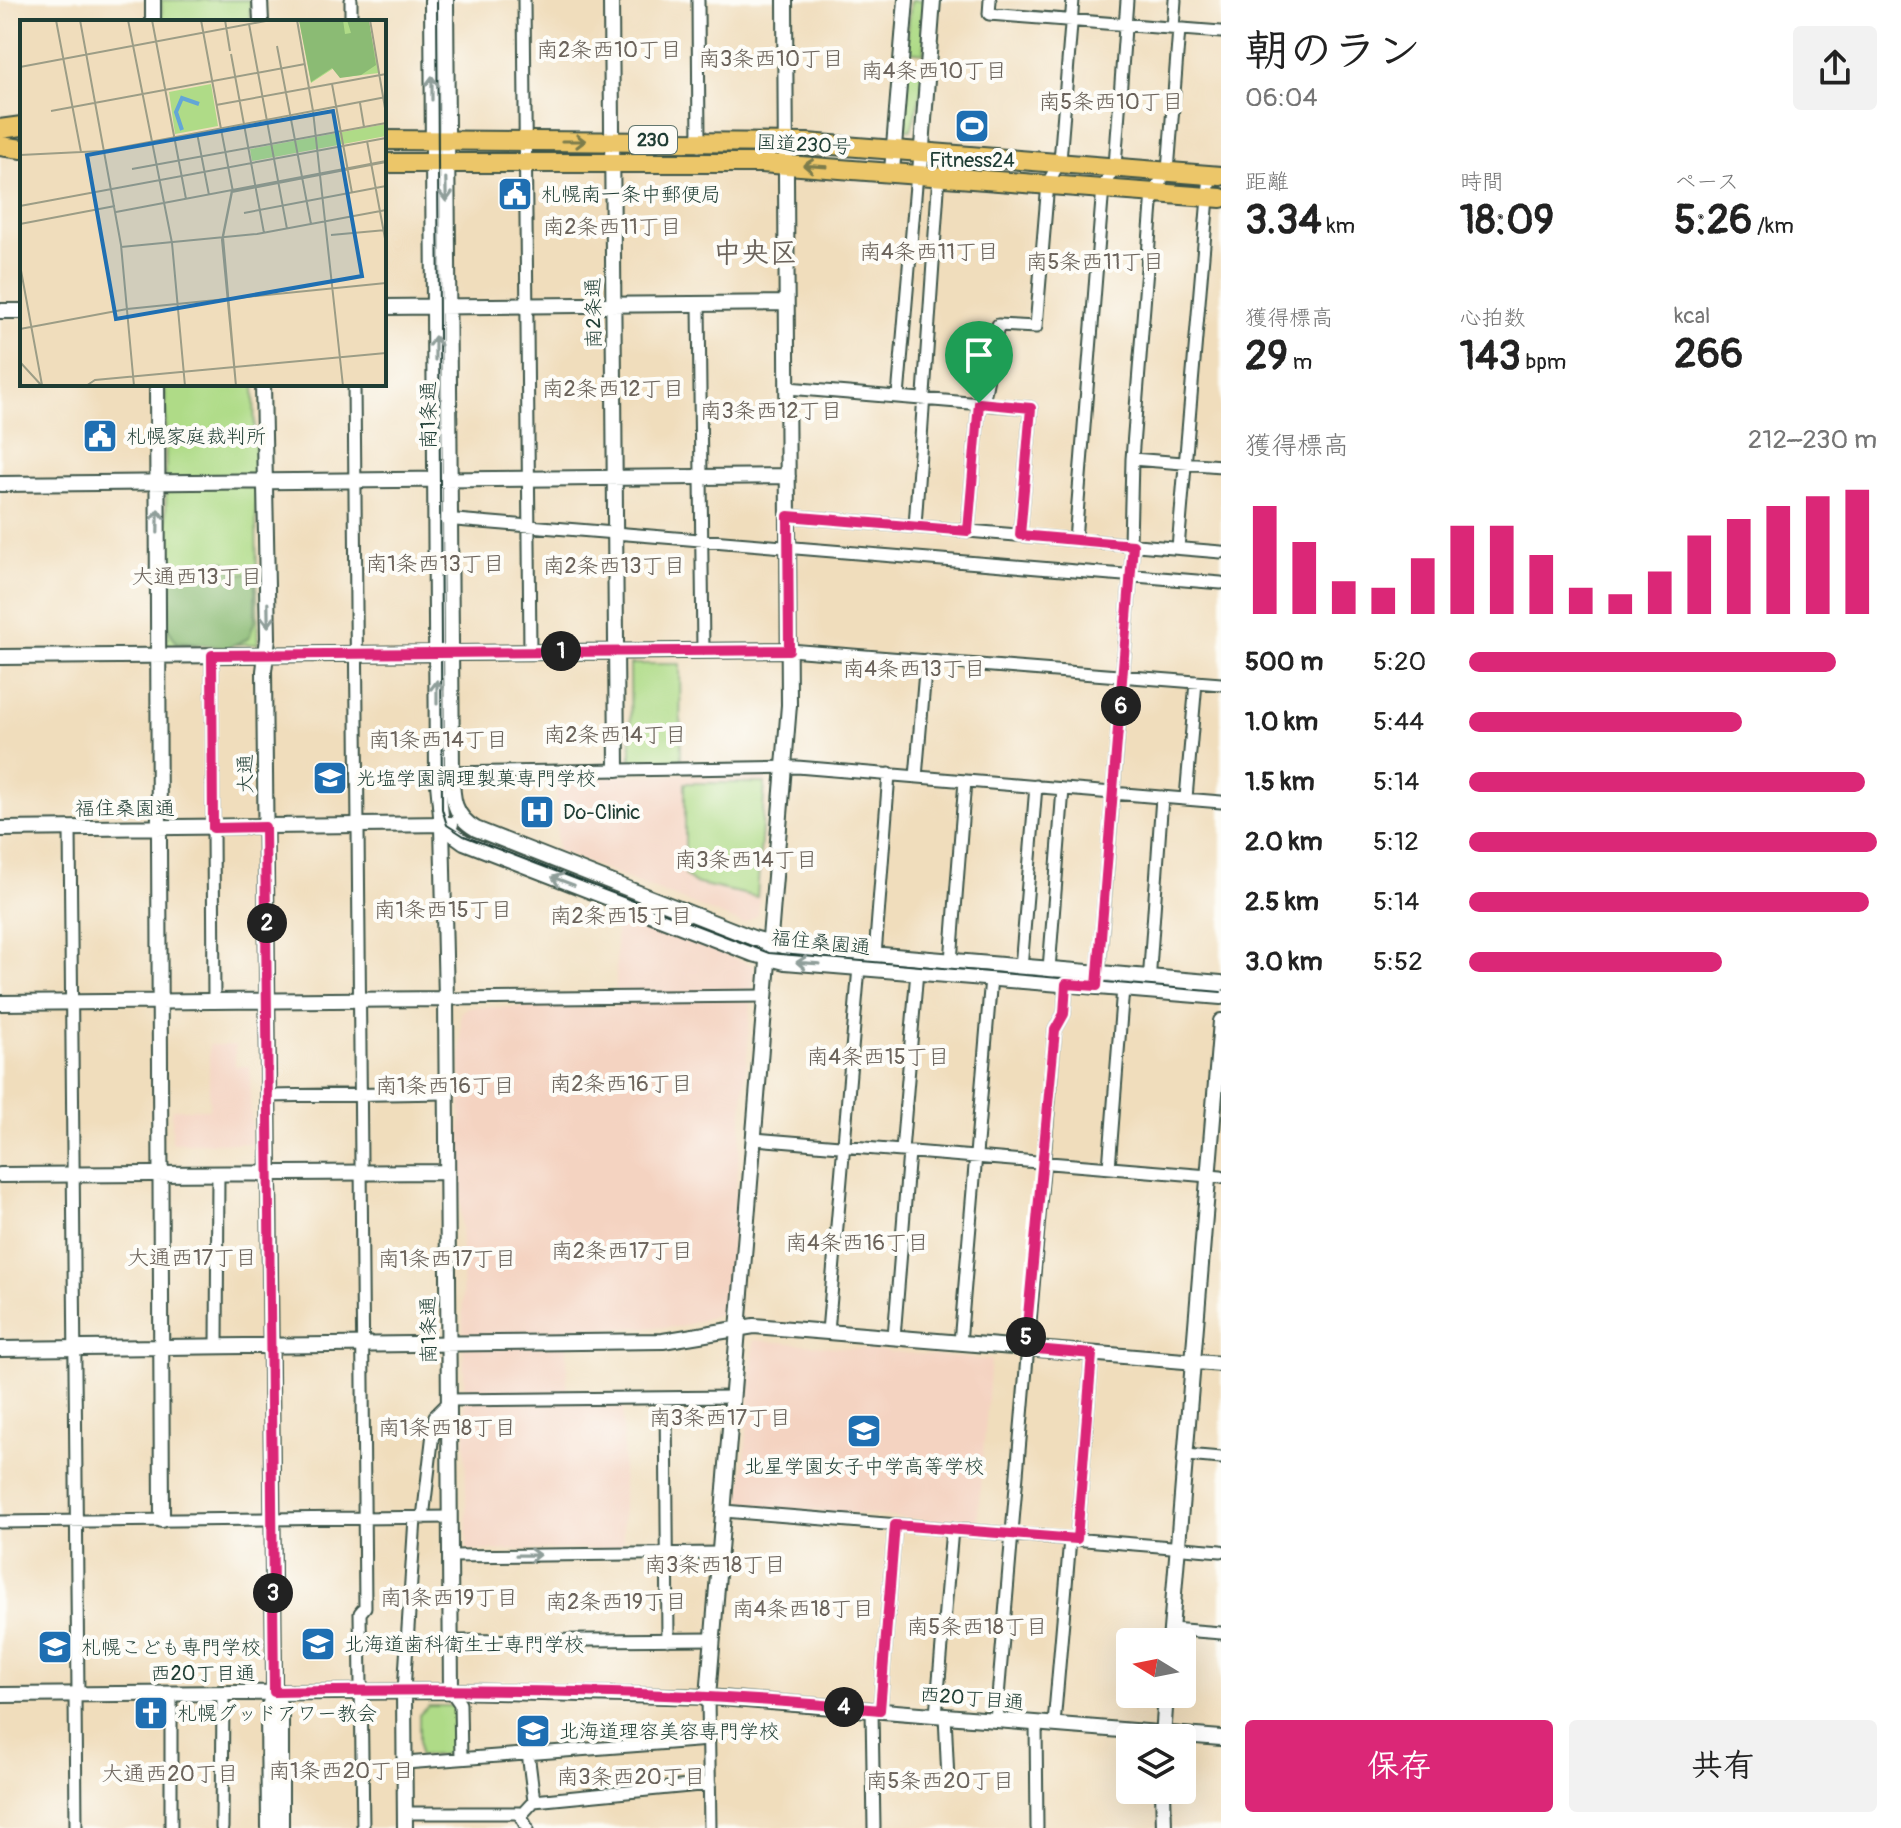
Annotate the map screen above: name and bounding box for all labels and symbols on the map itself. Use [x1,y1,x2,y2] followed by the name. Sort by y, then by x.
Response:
[20,20,386,386] inset map
[536,36,682,64] district label: 南2条西10丁目
[698,45,844,73] district label: 南3条西10丁目
[861,57,1007,85] district label: 南4条西10丁目
[424,75,440,102] one-way arrow
[1038,88,1184,116] district label: 南5条西10丁目
[953,107,991,145] sports icon: Fitness24
[629,126,677,154] road number: 230
[756,130,852,159] street label: 国道230号
[560,133,587,149] one-way arrow
[929,148,1015,173] place label: Fitness24
[802,158,828,173] one-way arrow
[496,175,534,213] public building icon: 札幌南一条中郵便局
[438,176,454,203] one-way arrow
[541,182,721,207] place label: 札幌南一条中郵便局
[542,213,682,241] district label: 南2条西11丁目
[713,236,797,271] district label: 中央区
[859,238,999,266] district label: 南4条西11丁目
[1025,248,1165,276] district label: 南5条西11丁目
[580,277,607,349] street label: 南2条通
[945,321,1013,403] pin
[427,335,443,362] one-way arrow
[541,375,685,403] district label: 南2条西12丁目
[416,381,441,449] street label: 南1条通
[699,397,843,425] district label: 南3条西12丁目
[81,417,119,455] public building icon: 札幌家庭裁判所
[126,424,266,449] place label: 札幌家庭裁判所
[150,508,166,535] one-way arrow
[365,550,505,578] district label: 南1条西13丁目
[542,552,686,580] district label: 南2条西13丁目
[132,563,262,591] district label: 大通西13丁目
[260,601,275,628] one-way arrow
[541,631,581,671] pin: 1
[842,655,986,683] district label: 南4条西13丁目
[429,679,445,706] one-way arrow
[1101,686,1141,726] pin: 6
[543,721,687,749] district label: 南2条西14丁目
[368,726,508,754] district label: 南1条西14丁目
[233,754,258,794] street label: 大通
[311,759,349,797] school or university icon: 光塩学園調理製菓専門学校
[356,766,596,791] place label: 光塩学園調理製菓専門学校
[518,793,556,831] hospital icon: Do-Clinic
[75,796,175,821] street label: 福住桑園通
[563,800,640,825] place label: Do-Clinic
[674,846,818,874] district label: 南3条西14丁目
[551,873,576,887] one-way arrow
[373,896,513,924] district label: 南1条西15丁目
[550,902,692,930] district label: 南2条西15丁目
[247,903,287,943] pin: 2
[770,925,872,960] street label: 福住桑園通
[795,955,822,970] one-way arrow
[806,1043,950,1071] district label: 南4条西15丁目
[549,1070,693,1098] district label: 南2条西16丁目
[375,1072,515,1100] district label: 南1条西16丁目
[785,1229,929,1257] district label: 南4条西16丁目
[551,1237,693,1265] district label: 南2条西17丁目
[127,1244,257,1272] district label: 大通西17丁目
[378,1245,516,1273] district label: 南1条西17丁目
[415,1296,442,1364] street label: 南1条通
[1006,1317,1046,1357] pin: 5
[649,1404,791,1432] district label: 南3条西17丁目
[845,1412,883,1450] school or university icon: 北星学園女子中学高等学校
[378,1414,516,1442] district label: 南1条西18丁目
[744,1454,984,1479] place label: 北星学園女子中学高等学校
[514,1547,541,1563] one-way arrow
[644,1551,786,1579] district label: 南3条西18丁目
[253,1573,293,1613] pin: 3
[380,1584,518,1612] district label: 南1条西19丁目
[545,1588,687,1616] district label: 南2条西19丁目
[732,1595,874,1623] district label: 南4条西18丁目
[906,1613,1048,1641] district label: 南5条西18丁目
[299,1625,337,1663] school or university icon: 北海道歯科衛生士専門学校
[36,1628,74,1666] school or university icon: 札幌こども専門学校
[1116,1628,1196,1708] north arrow
[344,1632,584,1657] place label: 北海道歯科衛生士専門学校
[81,1635,261,1660] place label: 札幌こども専門学校
[151,1661,255,1686] street label: 西20丁目通
[919,1681,1025,1716] street label: 西20丁目通
[824,1687,864,1727] pin: 4
[132,1694,170,1732] church icon: 札幌グッドアワー教会
[177,1701,377,1726] place label: 札幌グッドアワー教会
[514,1712,552,1750] school or university icon: 北海道理容美容専門学校
[559,1719,779,1744] place label: 北海道理容美容専門学校
[268,1757,414,1785] district label: 南1条西20丁目
[101,1760,239,1788] district label: 大通西20丁目
[556,1763,706,1791] district label: 南3条西20丁目
[865,1767,1015,1795] district label: 南5条西20丁目

